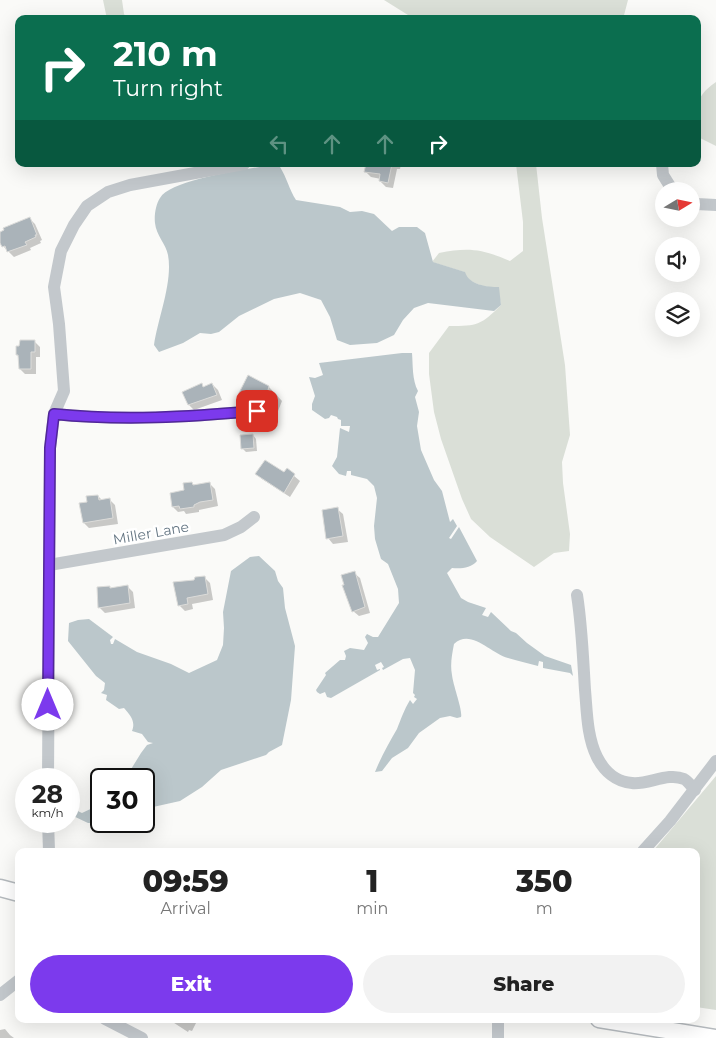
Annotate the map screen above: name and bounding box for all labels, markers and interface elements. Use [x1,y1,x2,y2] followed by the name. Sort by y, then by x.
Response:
[113,32,218,75] text: 210 m
[30,35,95,100] icon: right
[113,75,223,102] text: Turn right
[265,130,293,158] icon: left
[318,130,346,158] icon: ahead
[371,130,399,158] icon: ahead
[424,130,452,158] icon: right
[655,182,700,228] north arrow
[655,182,700,337] map controls
[655,237,700,282] button: sound
[655,292,700,337] button: layers
[236,390,278,432] pin
[243,397,271,425] icon: arrive
[112,517,190,549] street label: Miller Lane
[21,678,73,730] position arrow
[90,768,155,833] speed limit sign: 30
[32,779,63,809] text: 28
[31,805,64,820] text: km/h
[143,863,229,900] text: 09:59
[366,863,378,900] text: 1
[516,863,572,900] text: 350
[160,899,211,918] text: Arrival
[356,899,388,918] text: min
[536,899,553,918] text: m
[30,955,353,1013] button: Exit
[363,955,685,1013] button: Share

